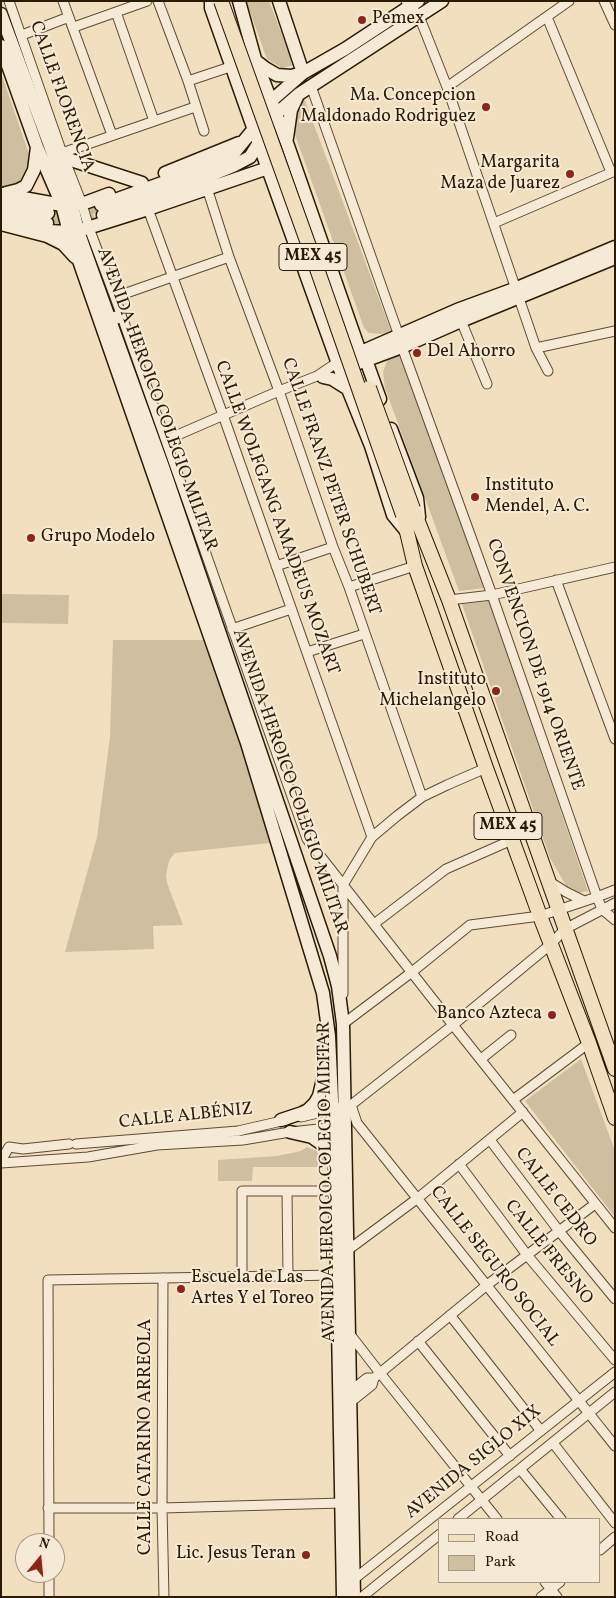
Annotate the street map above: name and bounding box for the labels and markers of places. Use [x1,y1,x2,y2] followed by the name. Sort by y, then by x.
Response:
[372,9,424,31] place label: Pemex
[356,14,368,26] marker: Pemex
[301,86,476,128] place label: Ma. Concepcion Maldonado Rodriguez
[480,101,492,113] marker: Ma. Concepcion Maldonado Rodriguez
[440,153,560,195] place label: Margarita Maza de Juarez
[564,168,576,180] marker: Margarita Maza de Juarez
[427,342,515,364] place label: Del Ahorro
[411,347,423,359] marker: Del Ahorro
[485,476,590,518] place label: Instituto Mendel, A. C.
[469,491,481,503] marker: Instituto Mendel, A. C.
[41,527,155,549] place label: Grupo Modelo
[25,532,37,544] marker: Grupo Modelo
[379,670,486,712] place label: Instituto Michelangelo
[490,685,502,697] marker: Instituto Michelangelo
[436,1004,542,1026] place label: Banco Azteca
[546,1009,558,1021] marker: Banco Azteca
[191,1268,314,1310] place label: Escuela de Las Artes Y el Toreo
[175,1283,187,1295] marker: Escuela de Las Artes Y el Toreo
[176,1544,296,1566] place label: Lic. Jesus Teran
[300,1549,312,1561] marker: Lic. Jesus Teran

